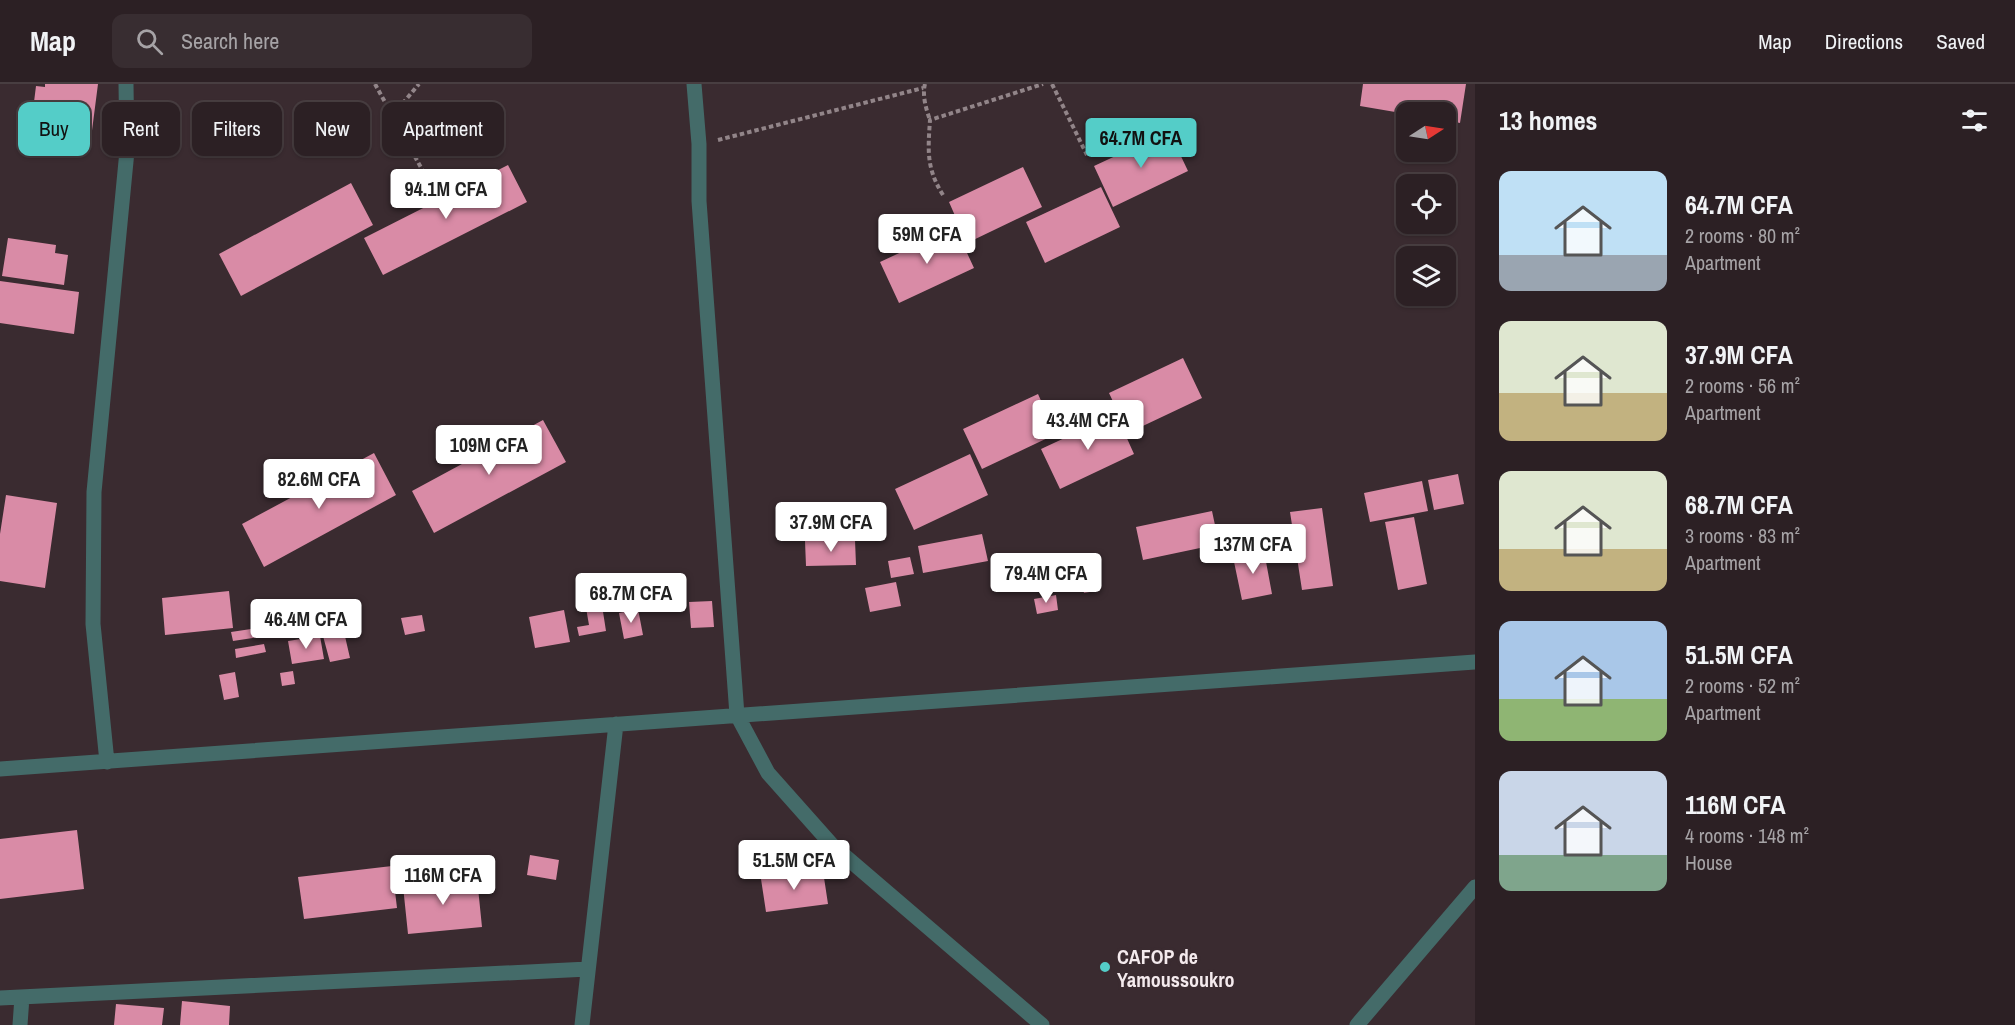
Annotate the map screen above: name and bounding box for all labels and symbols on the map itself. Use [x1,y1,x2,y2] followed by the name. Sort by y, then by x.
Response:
[1396,102,1456,162] north arrow
[1072,118,1210,169] pin: 64.7M CFA
[377,169,515,220] pin: 94.1M CFA
[872,214,982,265] pin: 59M CFA
[1019,400,1157,451] pin: 43.4M CFA
[427,425,551,476] pin: 109M CFA
[250,459,388,510] pin: 82.6M CFA
[762,502,900,553] pin: 37.9M CFA
[1191,524,1315,575] pin: 137M CFA
[977,553,1115,604] pin: 79.4M CFA
[562,573,700,624] pin: 68.7M CFA
[237,599,375,650] pin: 46.4M CFA
[725,840,863,891] pin: 51.5M CFA
[381,855,505,906] pin: 116M CFA
[1117,943,1235,993] place label: CAFOP de Yamoussoukro
[1098,960,1112,974] marker: CAFOP de Yamoussoukro

